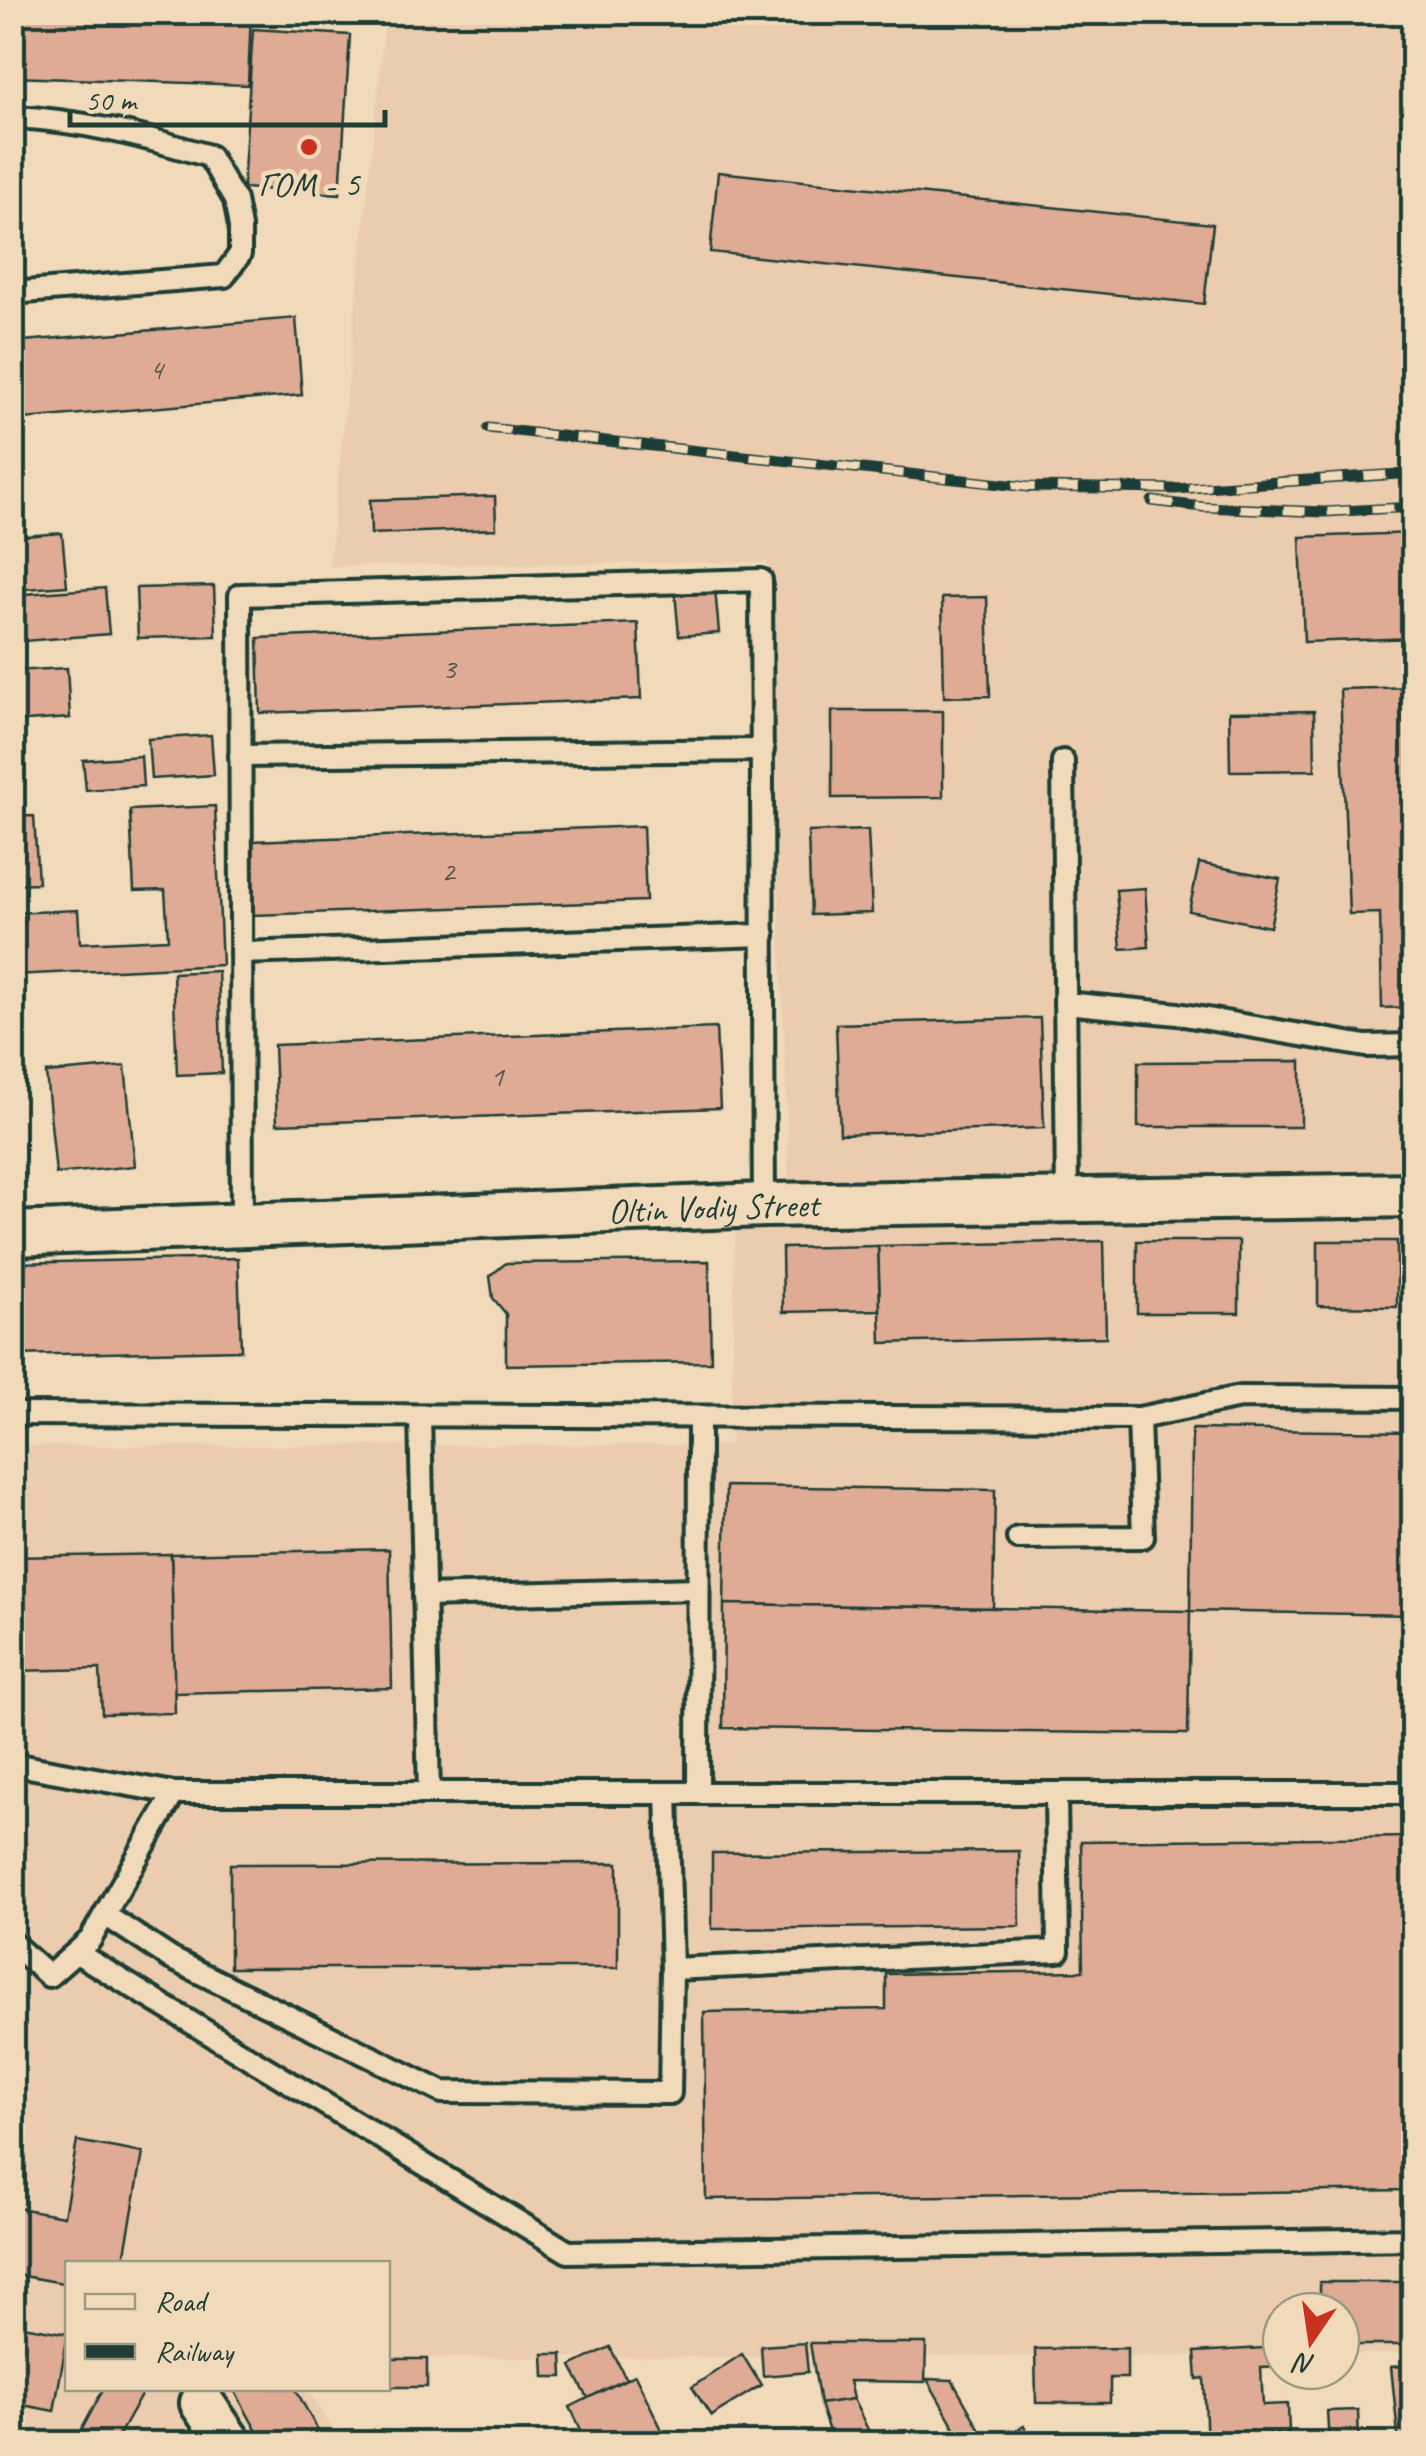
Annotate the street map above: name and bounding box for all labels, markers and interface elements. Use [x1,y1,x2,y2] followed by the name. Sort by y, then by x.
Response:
[70,65,385,127] scale bar
[85,81,138,119] text: 50 m
[298,136,320,158] marker: ГОМ - 5
[258,162,362,207] place label: ГОМ - 5
[149,350,165,388] house number: 4
[442,649,458,687] house number: 3
[441,852,457,890] house number: 2
[490,1057,505,1095] house number: 1
[607,1182,823,1234] street label: Oltin Vodiy Street
[65,2261,390,2391] legend
[155,2282,209,2320] text: Road
[1261,2291,1361,2391] north arrow
[155,2332,235,2370] text: Railway
[1289,2345,1318,2384] text: N

